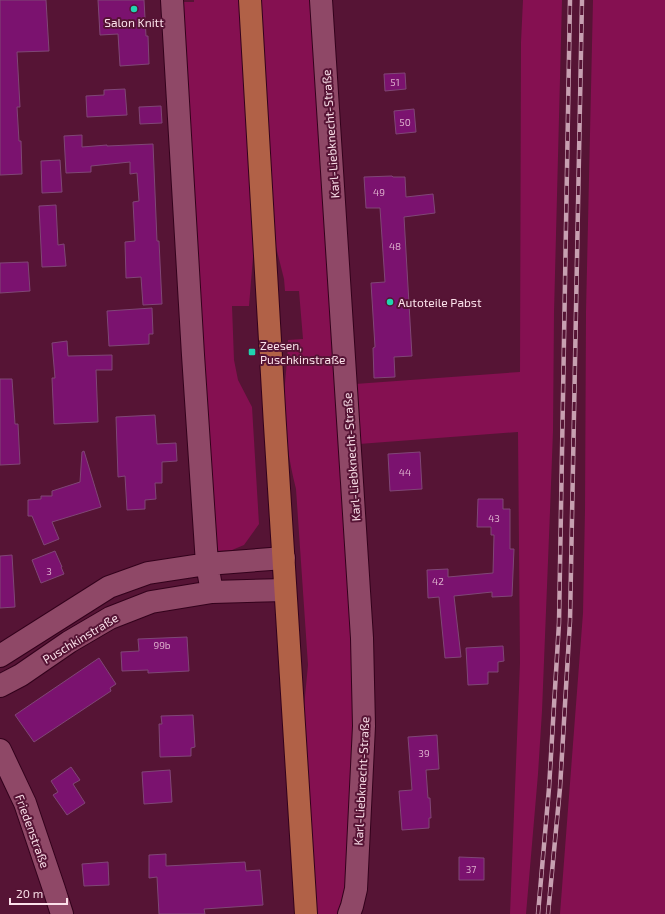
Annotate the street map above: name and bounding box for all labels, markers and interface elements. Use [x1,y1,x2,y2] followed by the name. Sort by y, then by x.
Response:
[129,4,139,14] marker: Salon Knitt
[104,15,164,29] place label: Salon Knitt
[319,69,341,199] street label: Karl-Liebknecht-Straße
[390,76,400,88] house number: 51
[399,116,411,128] house number: 50
[373,186,385,198] house number: 49
[389,240,401,252] house number: 48
[398,295,482,309] place label: Autoteile Pabst
[385,297,395,307] marker: Autoteile Pabst
[260,338,346,366] place label: Zeesen, Puschkinstraße
[247,347,257,357] marker: Zeesen, Puschkinstraße
[340,392,362,522] street label: Karl-Liebknecht-Straße
[399,466,411,478] house number: 44
[488,512,500,524] house number: 43
[46,565,52,577] house number: 3
[432,575,444,587] house number: 42
[40,610,120,666] street label: Puschkinstraße
[153,639,171,651] house number: 99b
[351,716,371,846] street label: Karl-Liebknecht-Straße
[418,747,430,759] house number: 39
[13,792,53,870] street label: Friedenstraße
[466,863,476,875] house number: 37
[10,880,67,906] scale bar
[16,886,43,900] text: 20 m

